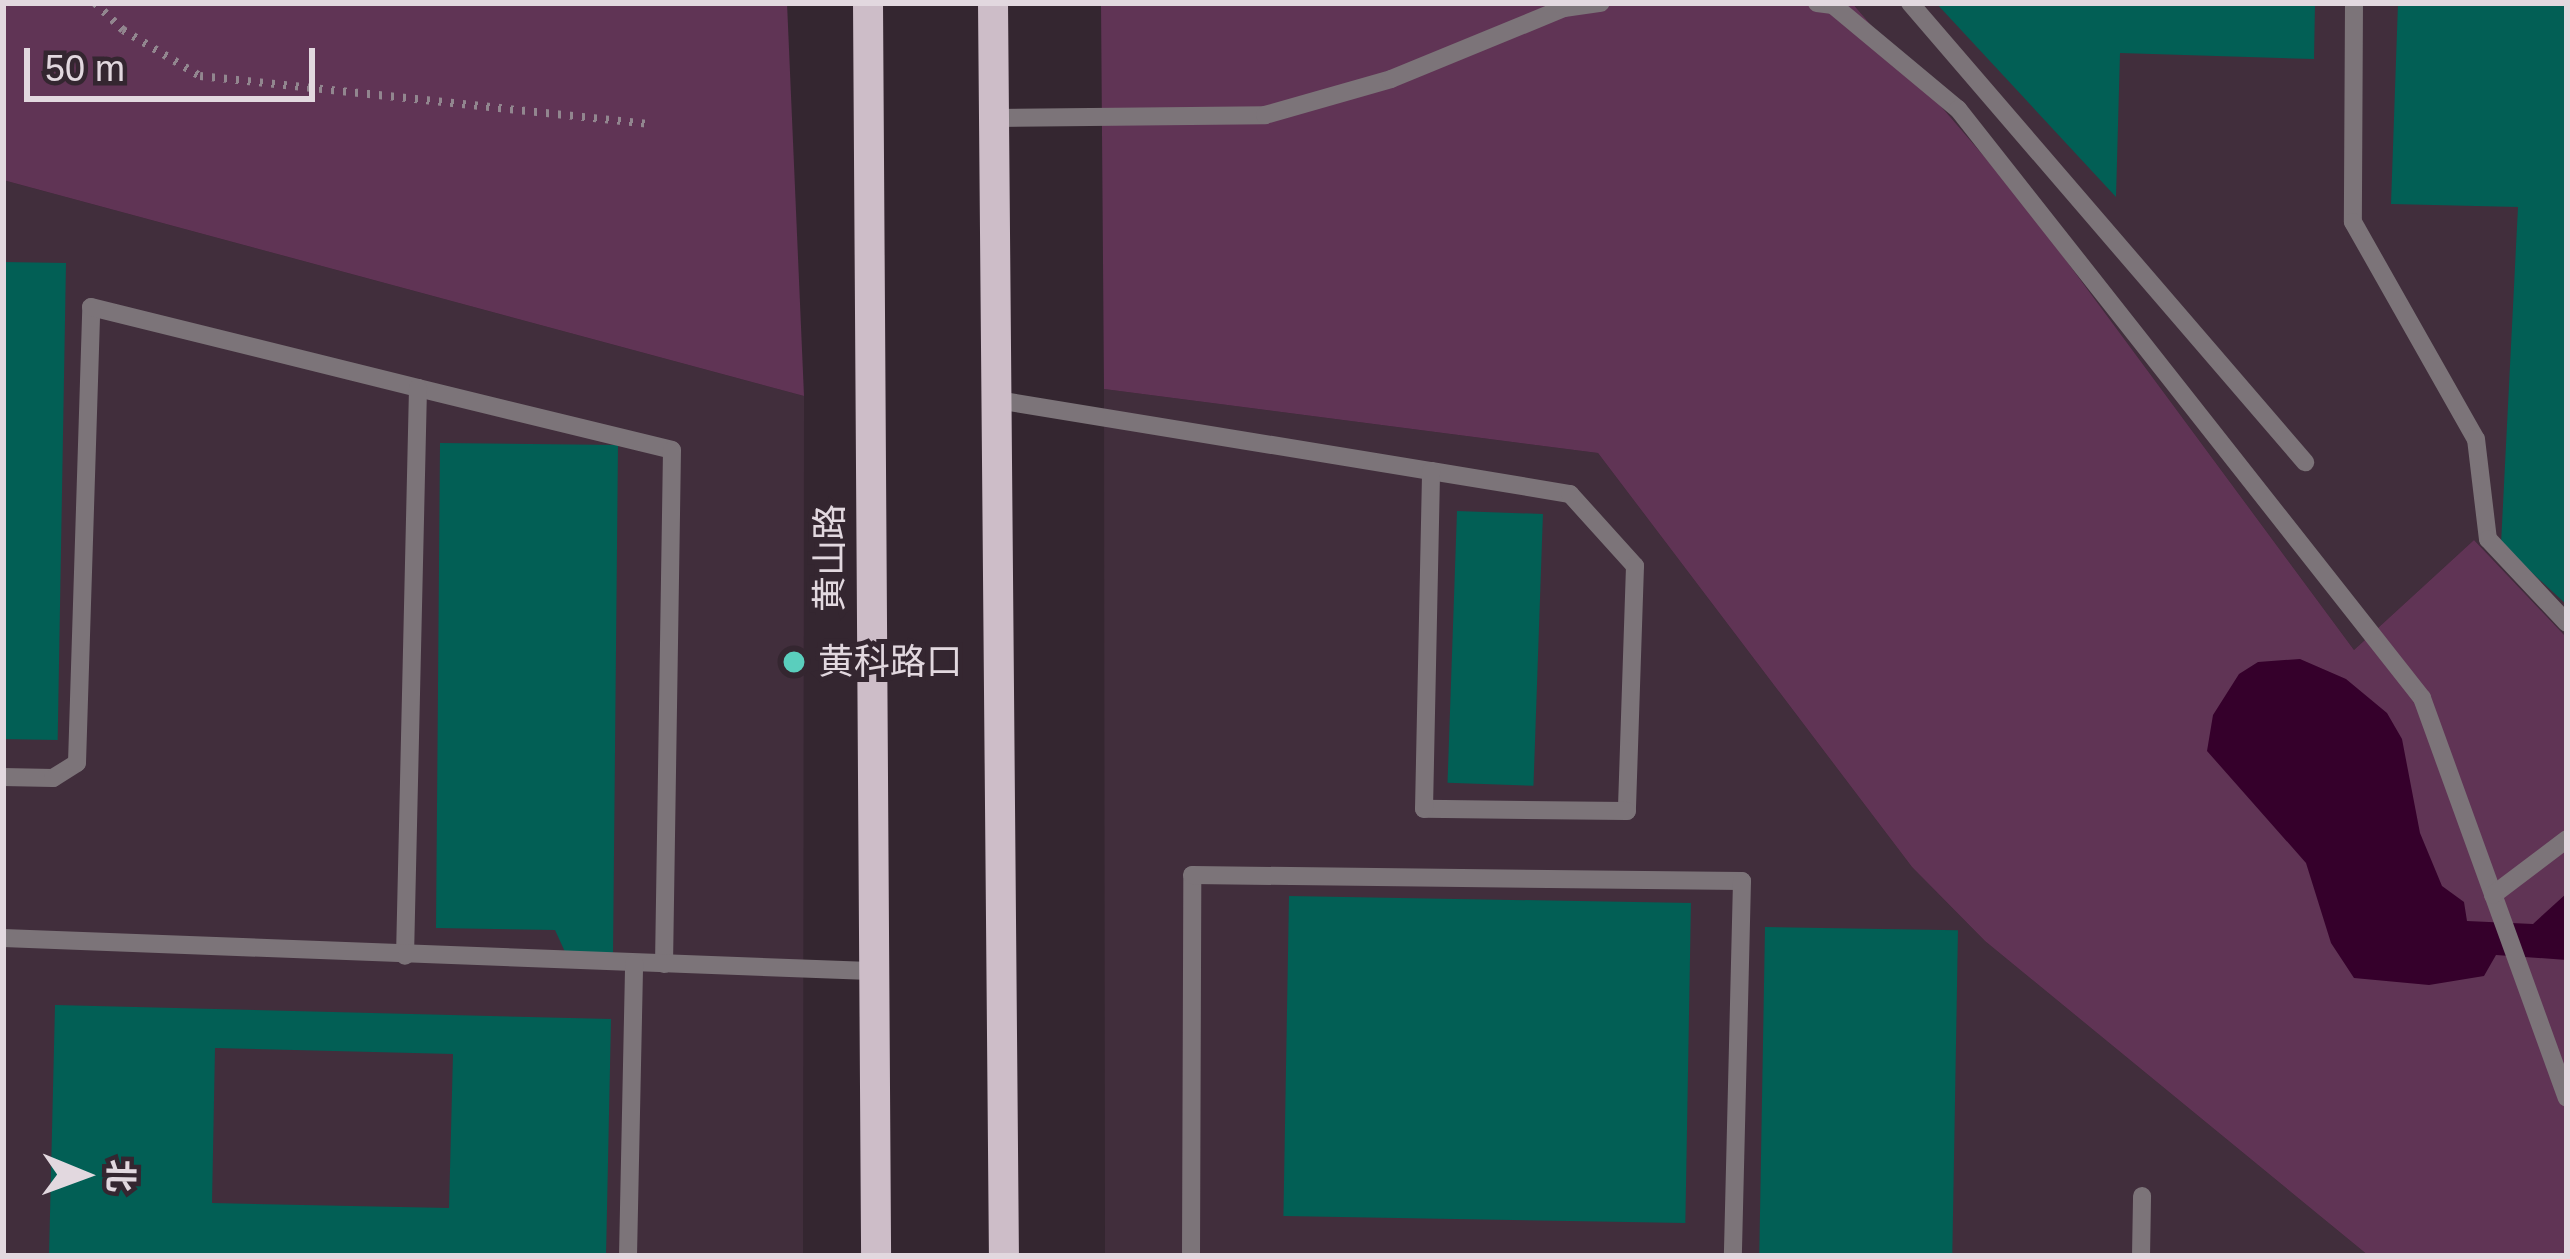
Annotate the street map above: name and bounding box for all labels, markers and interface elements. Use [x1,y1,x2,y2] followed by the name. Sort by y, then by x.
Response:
[30,24,321,98] scale bar
[45,48,125,89] text: 50 m
[808,504,852,612] street label: 黄山路
[818,640,962,684] place label: 黄科路口
[781,649,807,675] marker: 黄科路口
[24,1115,144,1235] north arrow
[102,1159,139,1192] text: 北

